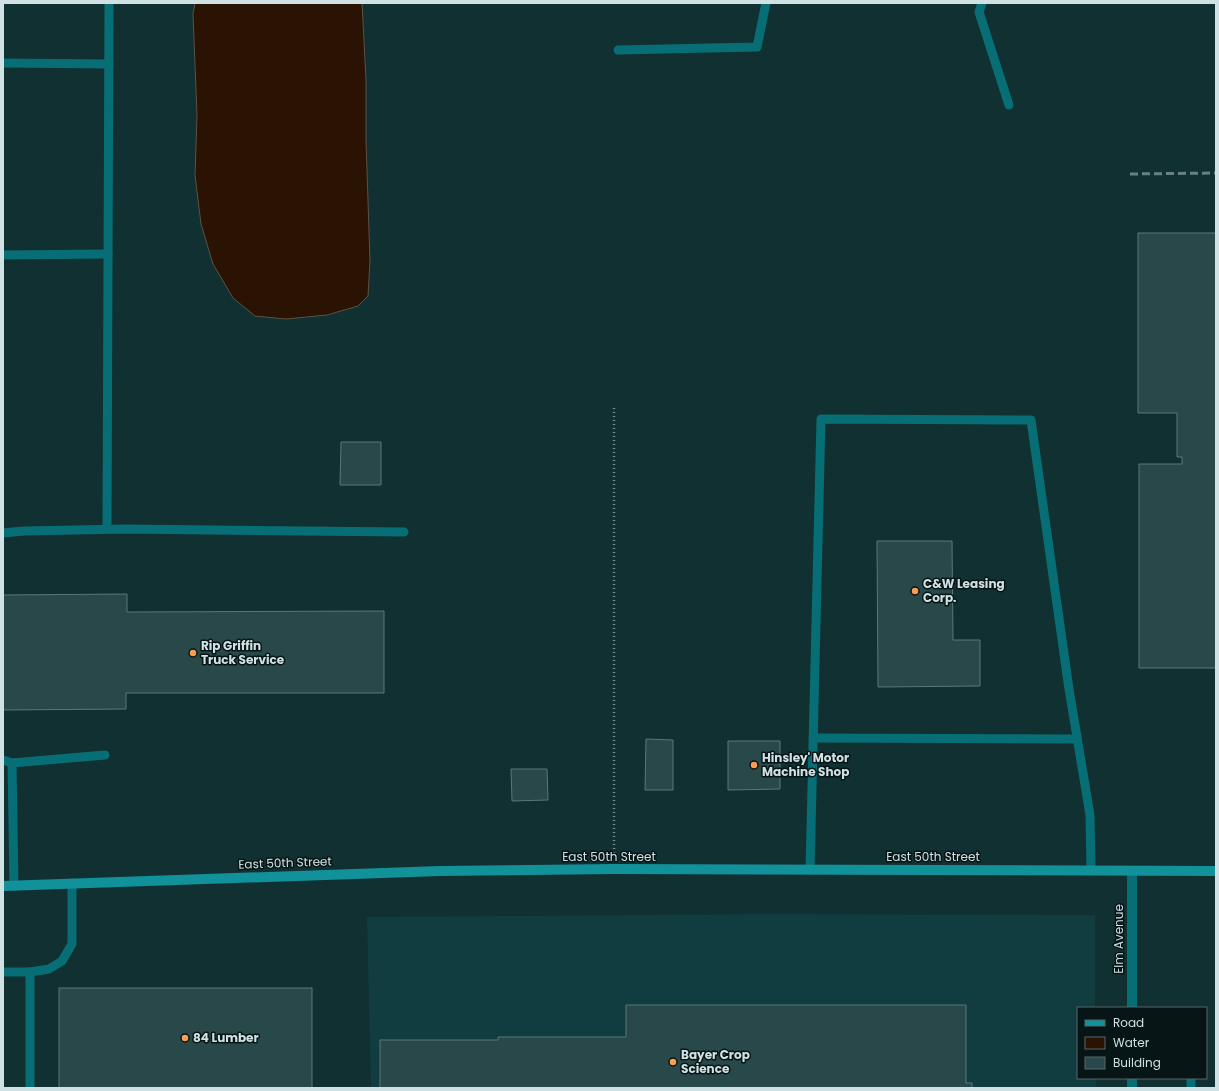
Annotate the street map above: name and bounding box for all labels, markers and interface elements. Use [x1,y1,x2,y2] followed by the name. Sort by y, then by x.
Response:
[923,575,1005,606] place label: C&W Leasing Corp.
[910,586,920,596] marker: C&W Leasing Corp.
[201,637,285,668] place label: Rip Griffin Truck Service
[188,648,198,658] marker: Rip Griffin Truck Service
[762,749,849,780] place label: Hinsley' Motor Machine Shop
[749,760,759,770] marker: Hinsley' Motor Machine Shop
[562,848,656,865] street label: East 50th Street
[886,848,980,865] street label: East 50th Street
[238,852,332,873] street label: East 50th Street
[1110,904,1127,974] street label: Elm Avenue
[1077,1007,1207,1079] legend
[1113,1014,1144,1031] text: Road
[193,1029,259,1046] place label: 84 Lumber
[180,1033,190,1043] marker: 84 Lumber
[1113,1034,1150,1051] text: Water
[681,1046,750,1077] place label: Bayer Crop Science
[1113,1054,1161,1071] text: Building
[668,1057,678,1067] marker: Bayer Crop Science

